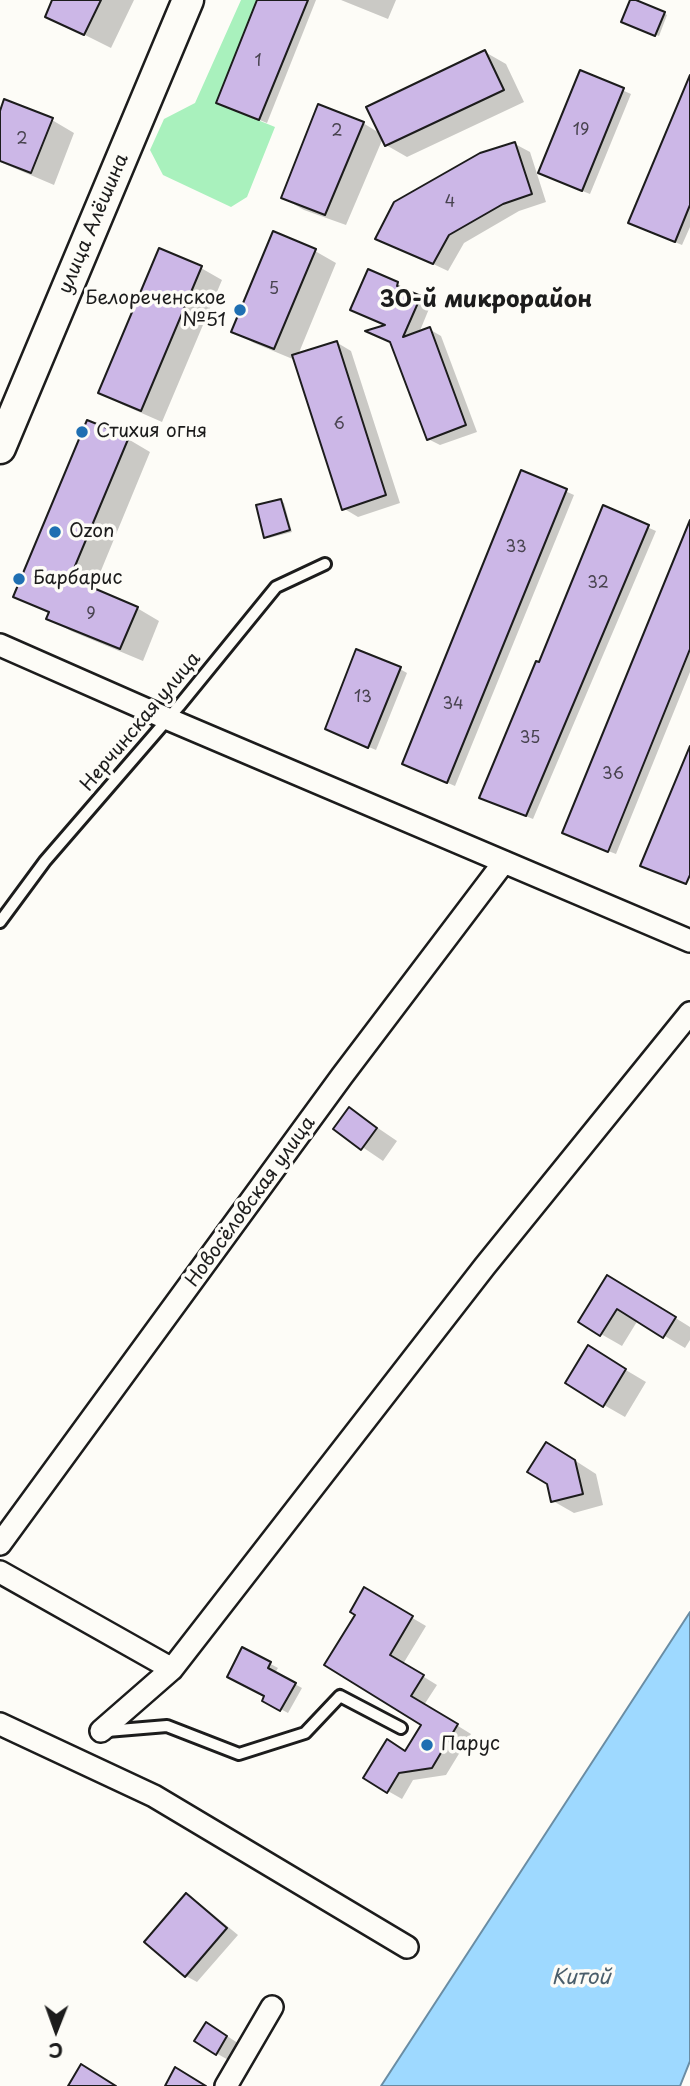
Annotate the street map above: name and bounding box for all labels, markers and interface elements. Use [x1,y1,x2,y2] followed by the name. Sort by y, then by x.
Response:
[254,52,262,72] house number: 1
[573,121,589,141] house number: 19
[331,122,343,142] house number: 2
[16,130,28,150] house number: 2
[54,151,134,297] street label: улица Алёшина
[445,193,455,213] house number: 4
[269,280,279,300] house number: 5
[380,287,592,315] district label: 30-й микрорайон
[85,288,226,332] place label: Белореченское №51
[232,302,248,318] marker: Белореченское №51
[333,415,345,435] house number: 6
[96,421,207,443] place label: Стихия огня
[74,424,90,440] marker: Стихия огня
[69,521,114,543] place label: Ozon
[47,524,63,540] marker: Ozon
[505,538,527,558] house number: 33
[33,568,122,590] place label: Барбарис
[11,571,27,587] marker: Барбарис
[587,574,609,594] house number: 32
[86,605,96,625] house number: 9
[76,648,206,796] street label: Нерчинская улица
[354,688,372,708] house number: 13
[442,695,464,715] house number: 34
[520,729,540,749] house number: 35
[602,765,624,785] house number: 36
[182,1112,320,1292] street label: Новосёловская улица
[441,1734,500,1756] place label: Парус
[419,1737,435,1753] marker: Парус
[552,1965,610,1991] water label: Китой
[21,1995,91,2065] north arrow
[48,2037,63,2065] text: С

